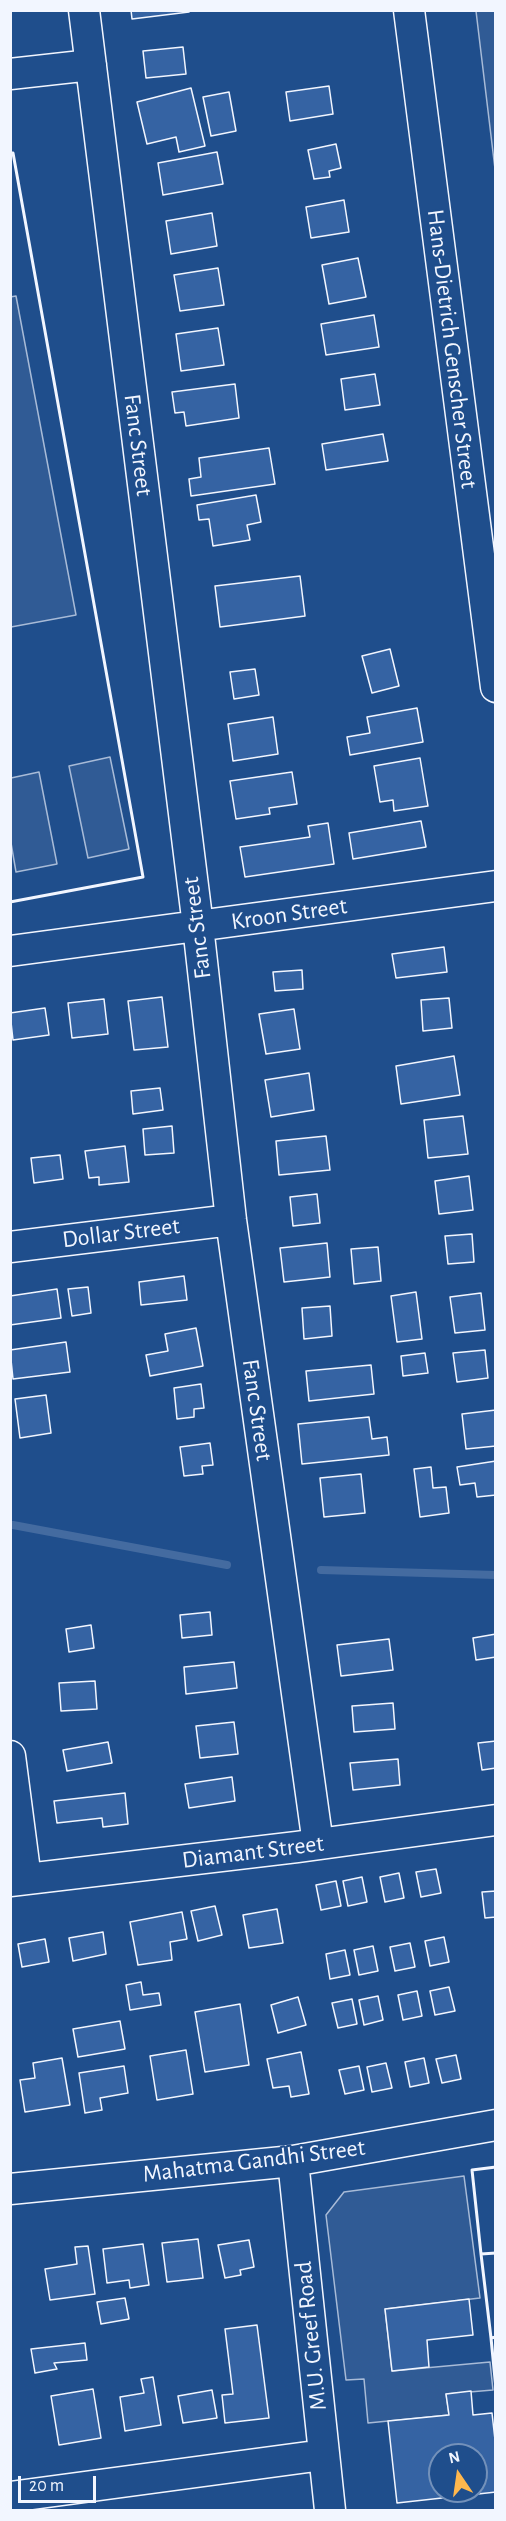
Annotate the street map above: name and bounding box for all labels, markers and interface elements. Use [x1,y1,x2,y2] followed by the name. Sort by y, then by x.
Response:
[421,208,483,490] street label: Hans-Dietrich Genscher Street
[117,392,159,498] street label: Fanc Street
[176,875,218,981] street label: Fanc Street
[229,892,349,936] street label: Kroon Street
[61,1212,181,1254] street label: Dollar Street
[236,1357,278,1463] street label: Fanc Street
[180,1829,326,1875] street label: Diamant Street
[141,2133,367,2189] street label: Mahatma Gandhi Street
[289,2260,333,2412] street label: M.U. Greef Road
[428,2443,488,2503] north arrow
[447,2448,462,2466] text: N
[21,2464,99,2502] scale bar
[29,2477,64,2495] text: 20 m

